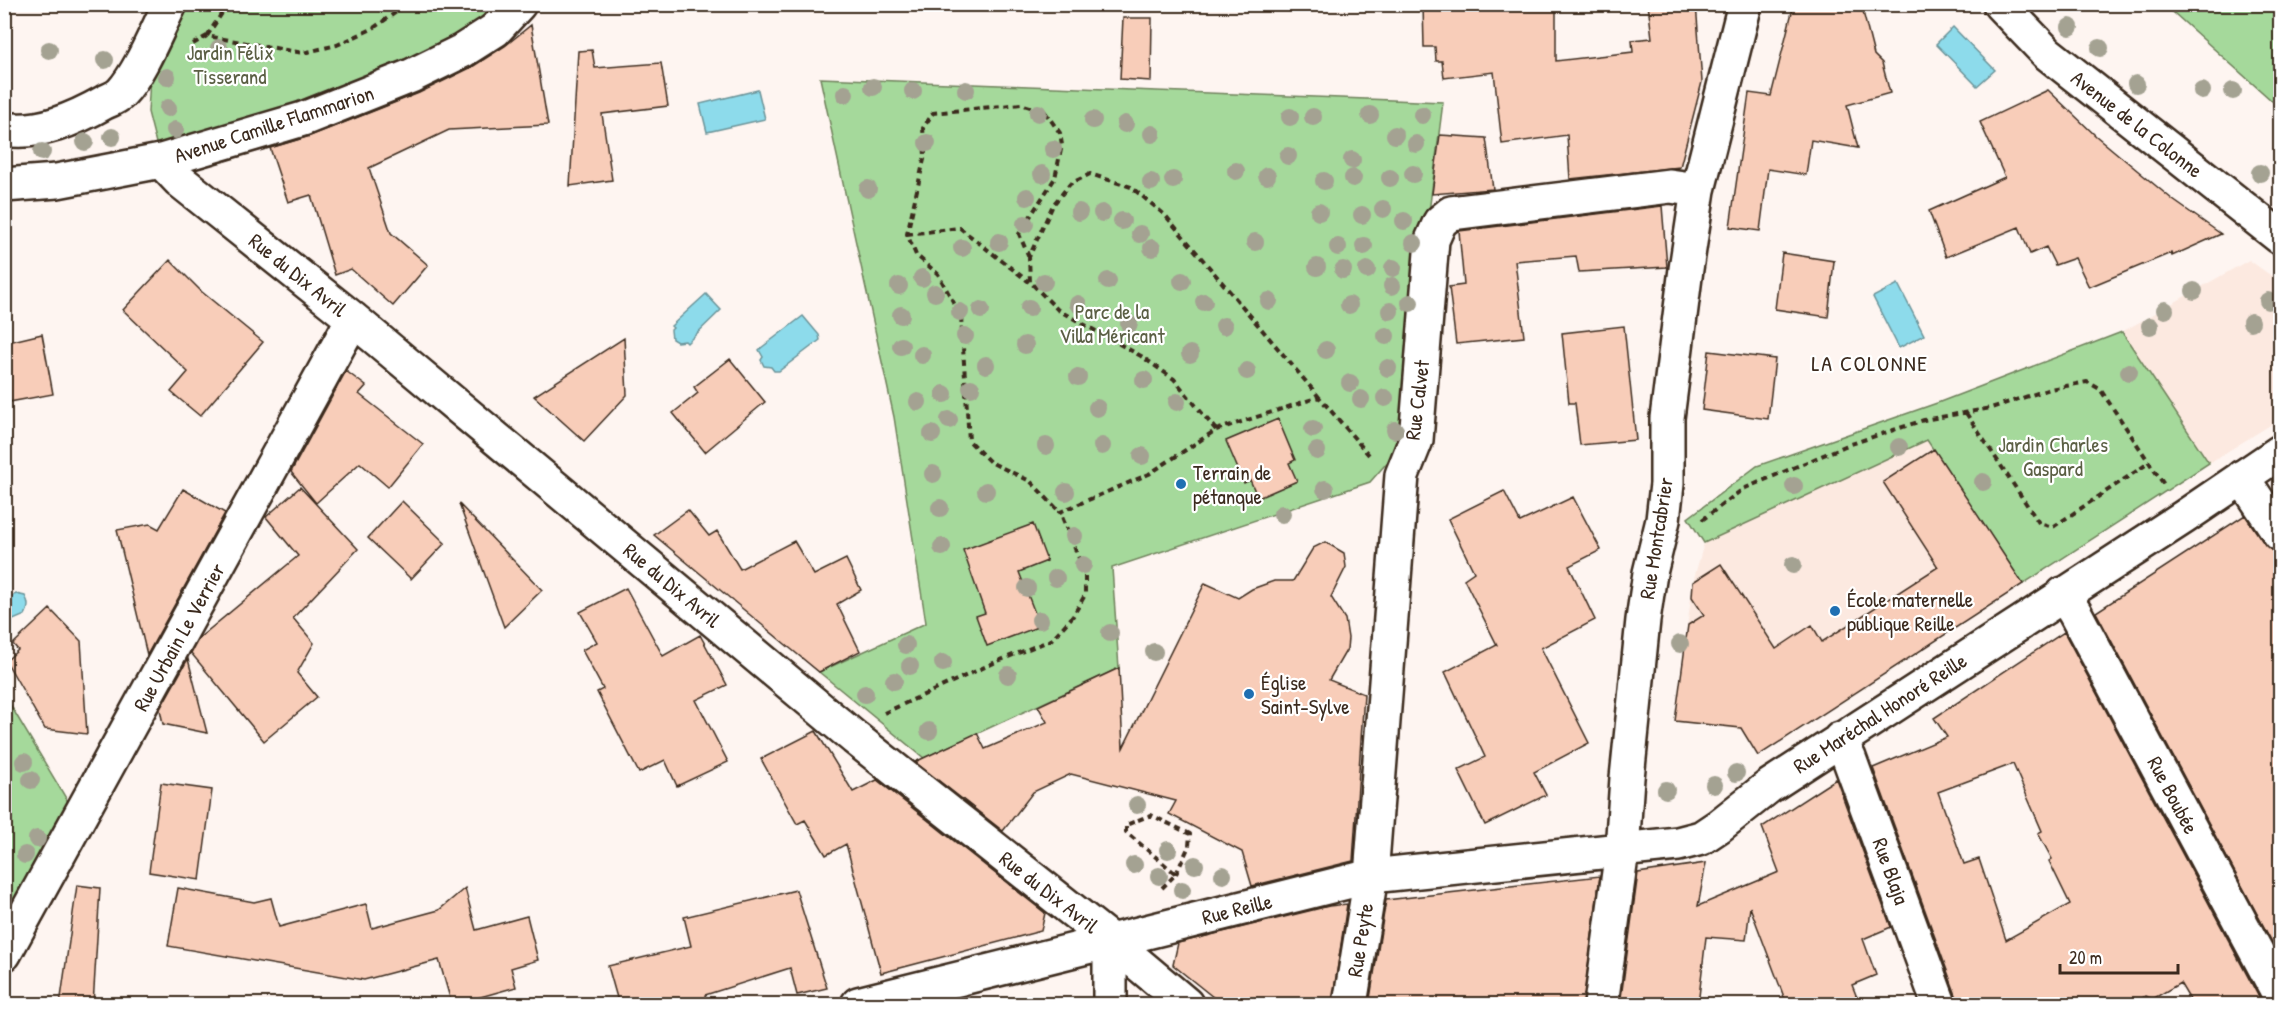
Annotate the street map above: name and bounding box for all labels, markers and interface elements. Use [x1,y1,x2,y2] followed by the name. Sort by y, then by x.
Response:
[186,38,274,91] park label: Jardin Félix Tisserand
[2065,63,2209,185] street label: Avenue de la Colonne
[170,78,378,170] street label: Avenue Camille Flammarion
[243,226,353,324] street label: Rue du Dix Avril
[1059,297,1165,350] park label: Parc de la Villa Méricant
[1812,348,1928,378] district label: LA COLONNE
[1398,358,1436,442] street label: Rue Calvet
[1998,430,2108,483] park label: Jardin Charles Gaspard
[1193,458,1271,511] place label: Terrain de pétanque
[1632,475,1680,601] street label: Rue Montcabrier
[1174,477,1188,491] marker: Terrain de pétanque
[617,536,727,634] street label: Rue du Dix Avril
[126,558,232,716] street label: Rue Urbain Le Verrier
[1847,585,1973,638] place label: École maternelle publique Reille
[1828,604,1842,618] marker: École maternelle publique Reille
[1788,646,1972,780] street label: Rue Maréchal Honoré Reille
[1261,668,1350,721] place label: Église Saint-Sylve
[1242,687,1256,701] marker: Église Saint-Sylve
[2140,751,2206,839] street label: Rue Boubée
[1866,834,1916,908] street label: Rue Blaja
[993,844,1105,940] street label: Rue du Dix Avril
[1199,886,1275,932] street label: Rue Reille
[1340,901,1380,979] street label: Rue Peyte
[2060,937,2178,975] scale bar
[2069,945,2102,970] text: 20 m

